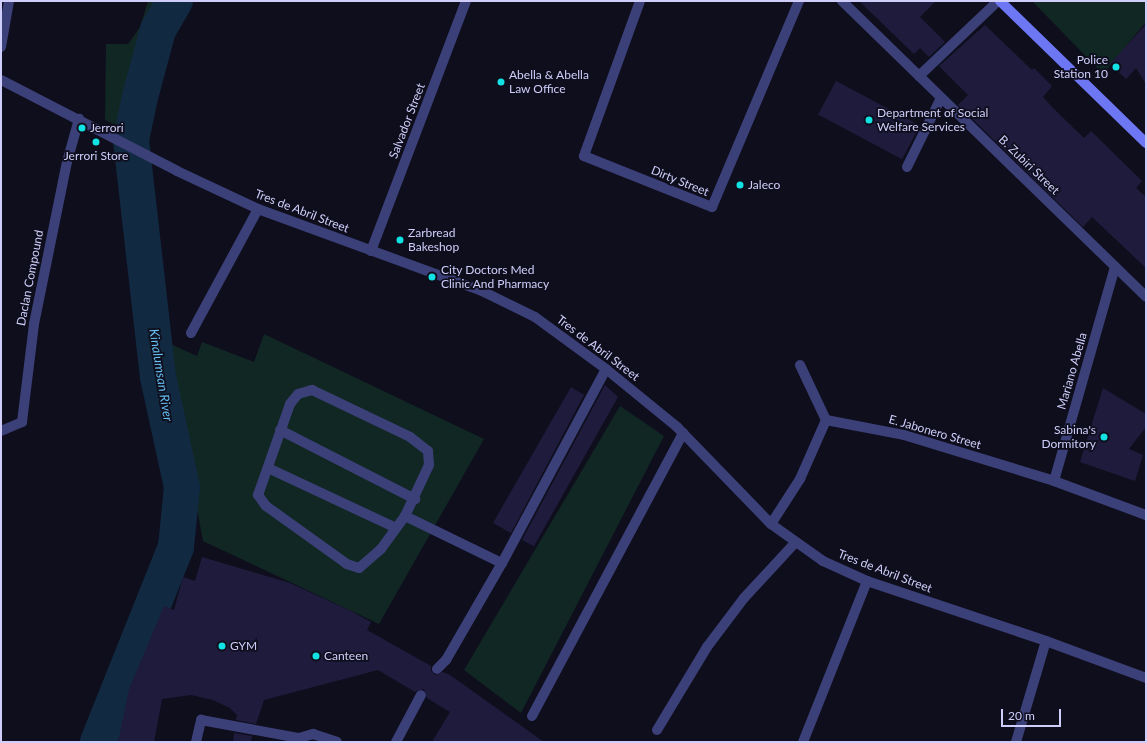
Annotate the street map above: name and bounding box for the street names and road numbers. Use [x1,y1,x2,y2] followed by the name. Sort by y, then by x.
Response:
[386,81,428,161] street label: Salvador Street
[996,132,1062,198] street label: B. Zubiri Street
[649,163,711,199] street label: Dirty Street
[253,186,351,236] street label: Tres de Abril Street
[14,229,46,327] street label: Daclan Compound
[554,312,642,384] street label: Tres de Abril Street
[1054,331,1090,411] street label: Mariano Abella
[887,412,983,452] street label: E. Jabonero Street
[836,546,934,596] street label: Tres de Abril Street

